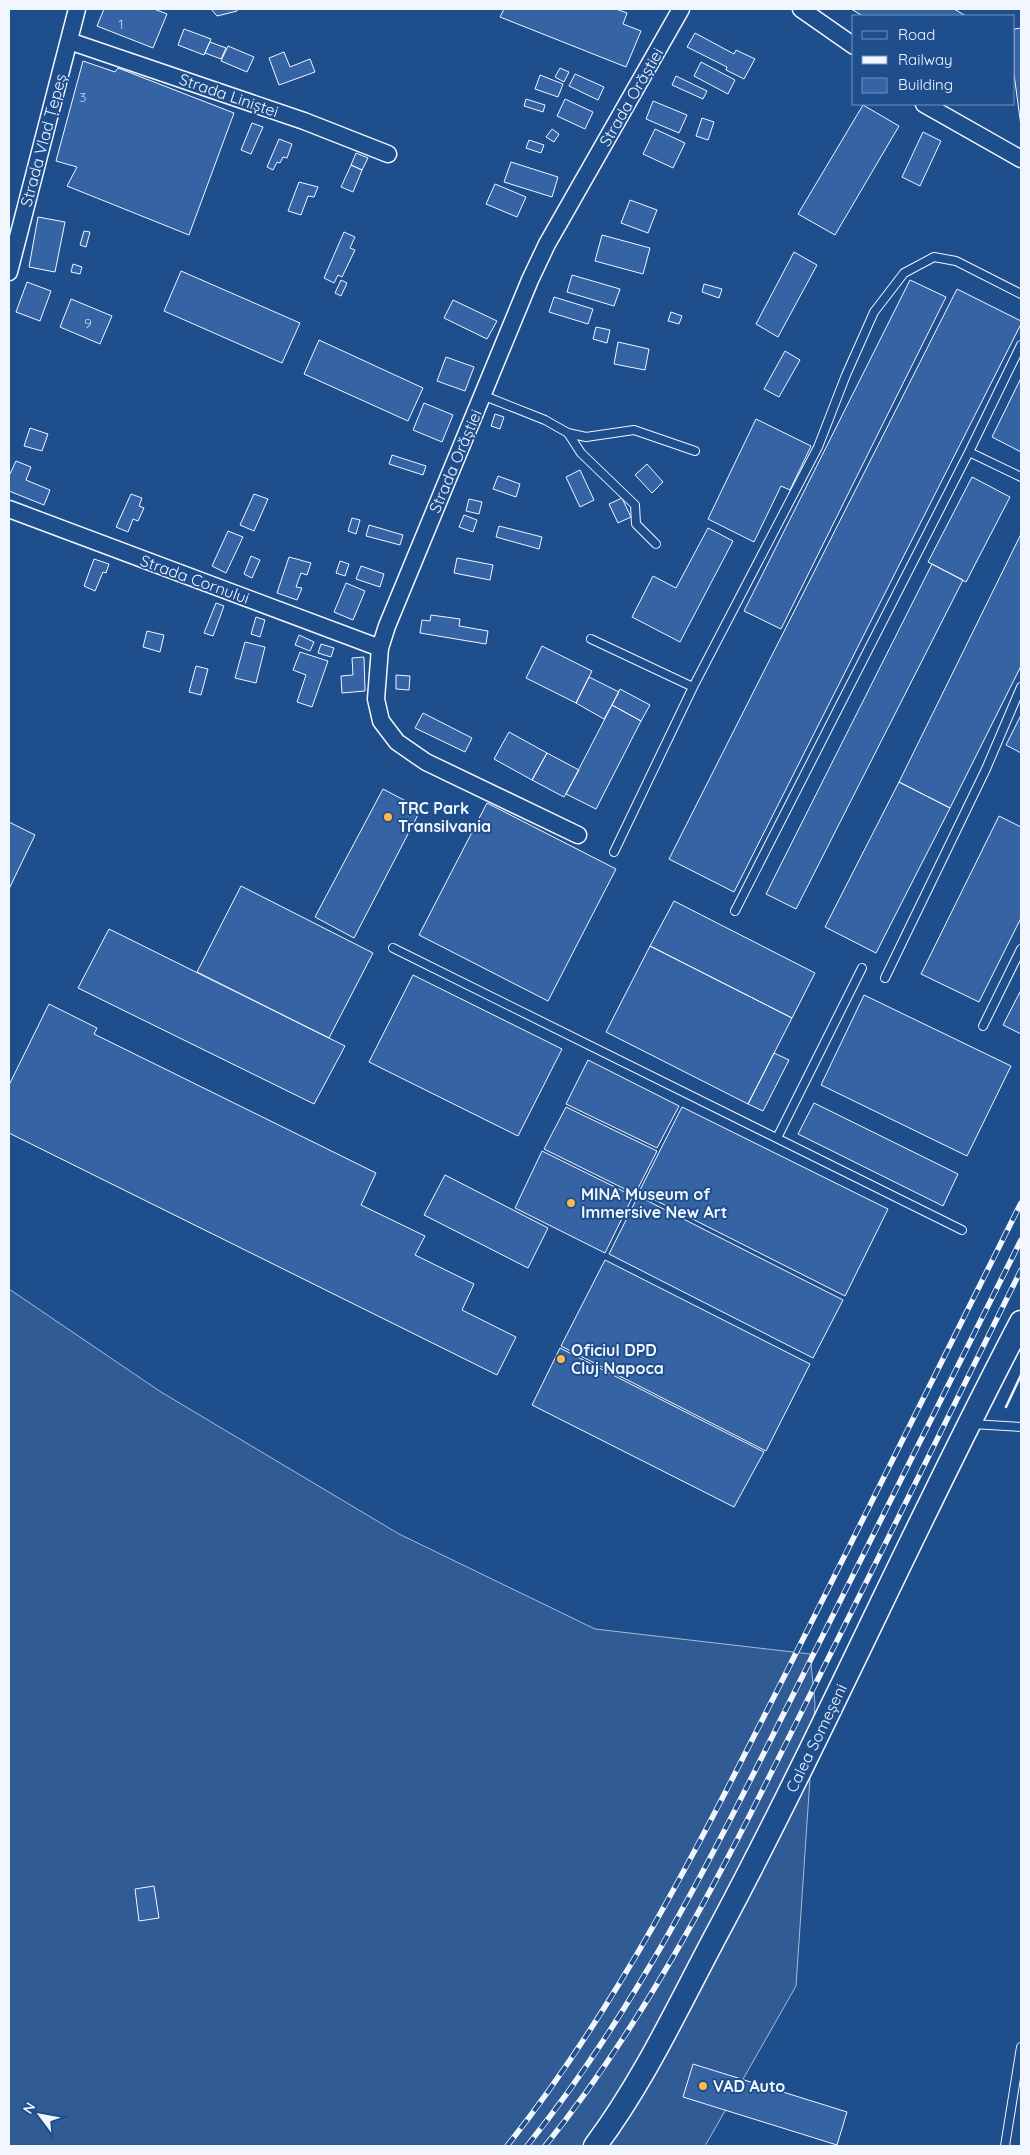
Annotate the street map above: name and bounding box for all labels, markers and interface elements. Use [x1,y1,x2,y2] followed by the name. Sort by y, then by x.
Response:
[118,15,124,33] house number: 1
[852,15,1015,105] legend
[898,25,935,44] text: Road
[595,44,667,150] street label: Strada Orăștiei
[898,50,953,69] text: Railway
[177,69,281,121] street label: Strada Liniștei
[16,71,70,209] street label: Strada Vlad Țepeș
[898,75,953,94] text: Building
[79,88,87,106] house number: 3
[84,314,92,332] house number: 9
[424,406,486,516] street label: Strada Orăștiei
[138,550,252,608] street label: Strada Cornului
[398,798,491,836] place label: TRC Park Transilvania
[382,811,394,823] marker: TRC Park Transilvania
[581,1184,727,1222] place label: MINA Museum of Immersive New Art
[565,1197,577,1209] marker: MINA Museum of Immersive New Art
[571,1340,664,1378] place label: Oficiul DPD Cluj Napoca
[555,1353,567,1365] marker: Oficiul DPD Cluj Napoca
[781,1680,851,1796] street label: Calea Someșeni
[713,2076,785,2096] place label: VAD Auto
[697,2080,709,2092] marker: VAD Auto
[15,2090,65,2140] north arrow
[19,2099,39,2117] text: N

